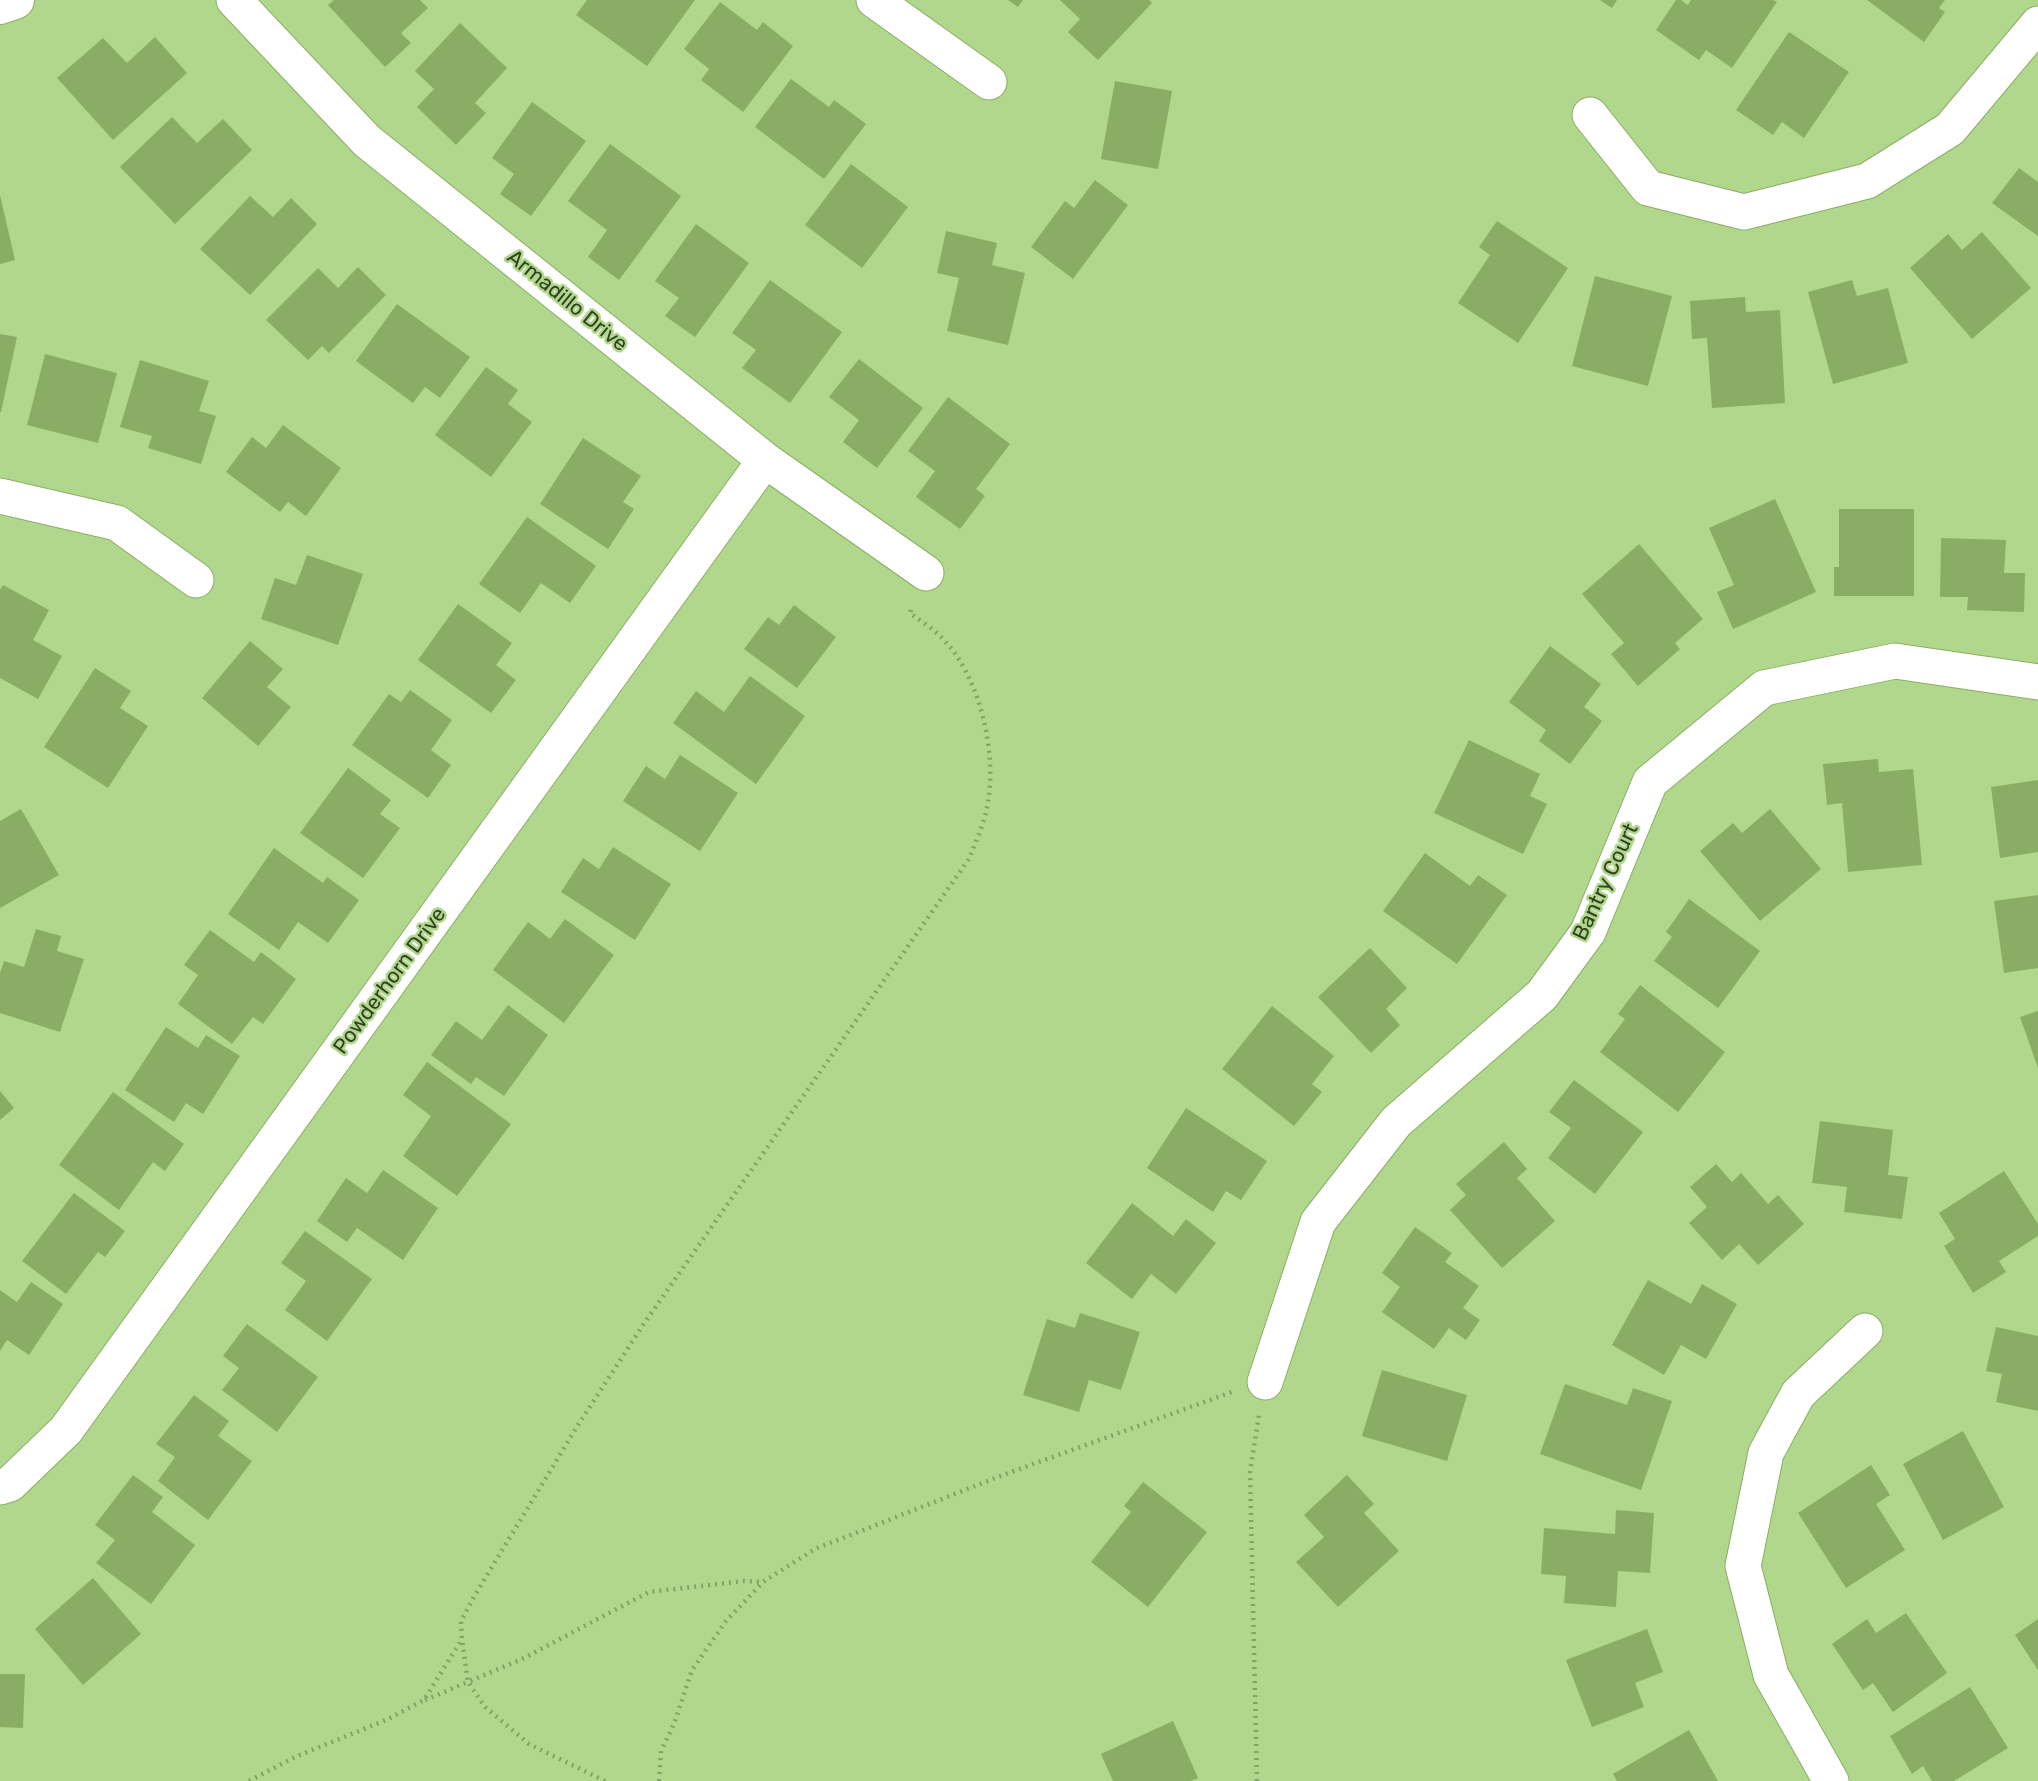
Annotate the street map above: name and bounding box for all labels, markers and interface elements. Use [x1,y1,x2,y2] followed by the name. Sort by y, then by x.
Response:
[502,245,632,357] street label: Armadillo Drive
[1568,820,1644,944] street label: Bantry Court
[328,903,452,1059] street label: Powderhorn Drive

